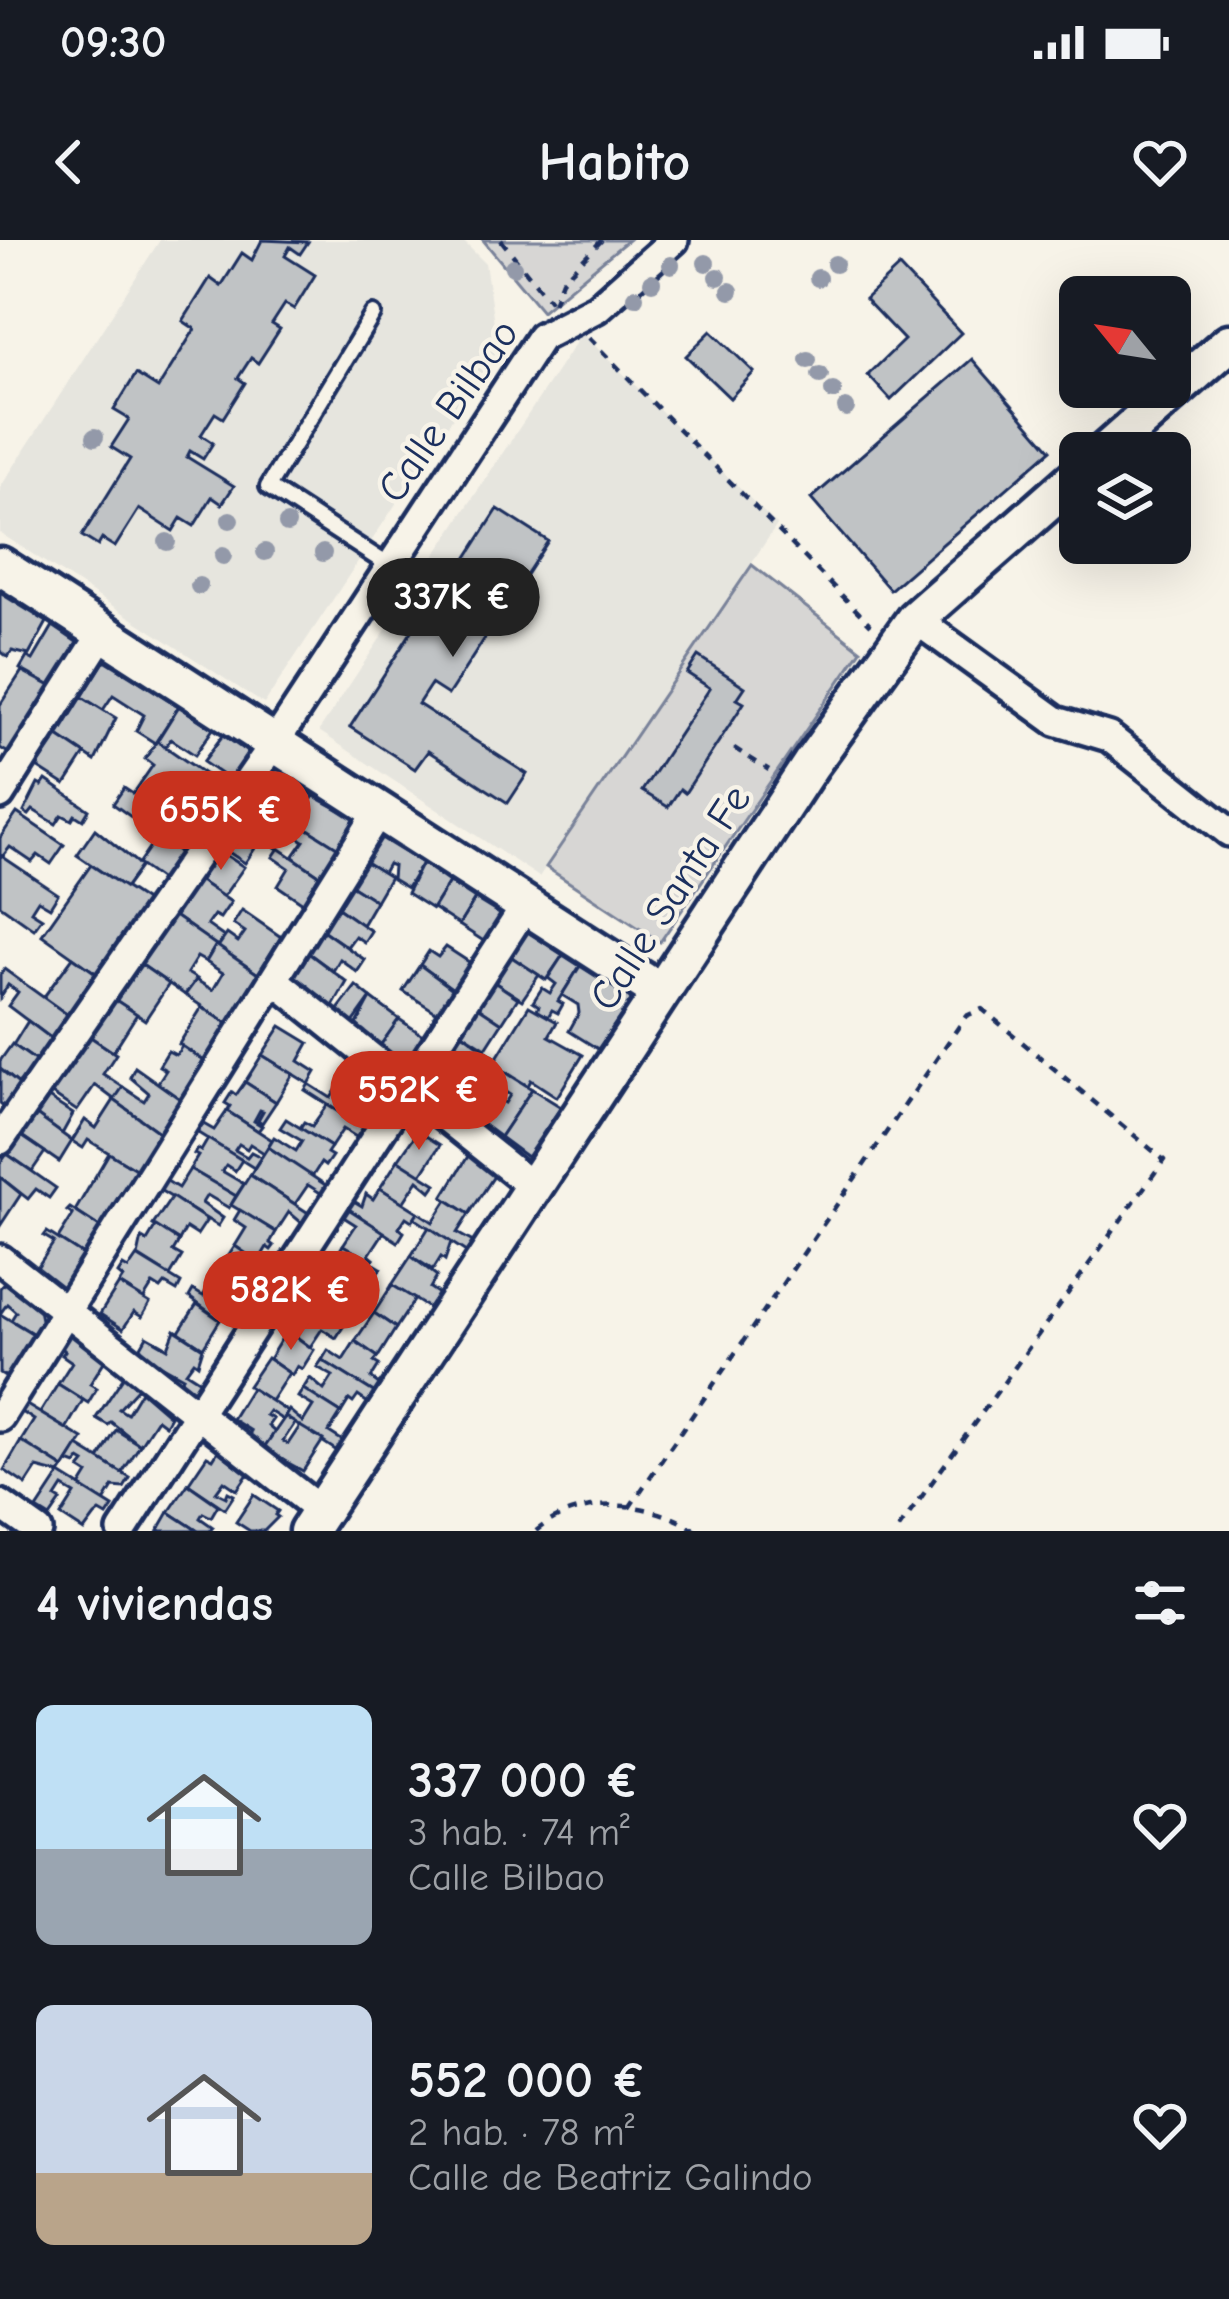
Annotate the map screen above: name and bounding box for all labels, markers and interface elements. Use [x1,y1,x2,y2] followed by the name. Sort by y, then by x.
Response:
[60,16,167,68] text: 09:30
[36,129,102,195] icon: back
[1127,129,1193,195] icon: heart
[539,131,690,194] text: Habito
[1059,276,1191,408] north arrow
[1059,276,1191,564] map controls
[367,310,529,512] street label: Calle Bilbao
[1059,432,1191,564] button: layers
[355,558,551,660] pin: 337K €
[394,574,512,619] text: 337K €
[123,771,319,873] pin: 655K €
[579,776,761,1020] street label: Calle Santa Fe
[159,787,283,832] text: 655K €
[321,1051,517,1153] pin: 552K €
[357,1067,481,1112] text: 552K €
[193,1251,389,1353] pin: 582K €
[230,1267,352,1312] text: 582K €
[1127,1570,1193,1636] icon: filters
[36,1574,273,1633] text: 4 viviendas
[408,1751,640,1810] text: 337 000 €
[132,1753,276,1897] icon: home
[1127,1792,1193,1858] icon: heart
[408,1810,630,1855] text: 3 hab. · 74 m²
[408,1855,605,1900] text: Calle Bilbao
[408,2051,647,2110] text: 552 000 €
[132,2053,276,2197] icon: home
[1127,2092,1193,2158] icon: heart
[408,2110,635,2155] text: 2 hab. · 78 m²
[408,2155,813,2200] text: Calle de Beatriz Galindo

